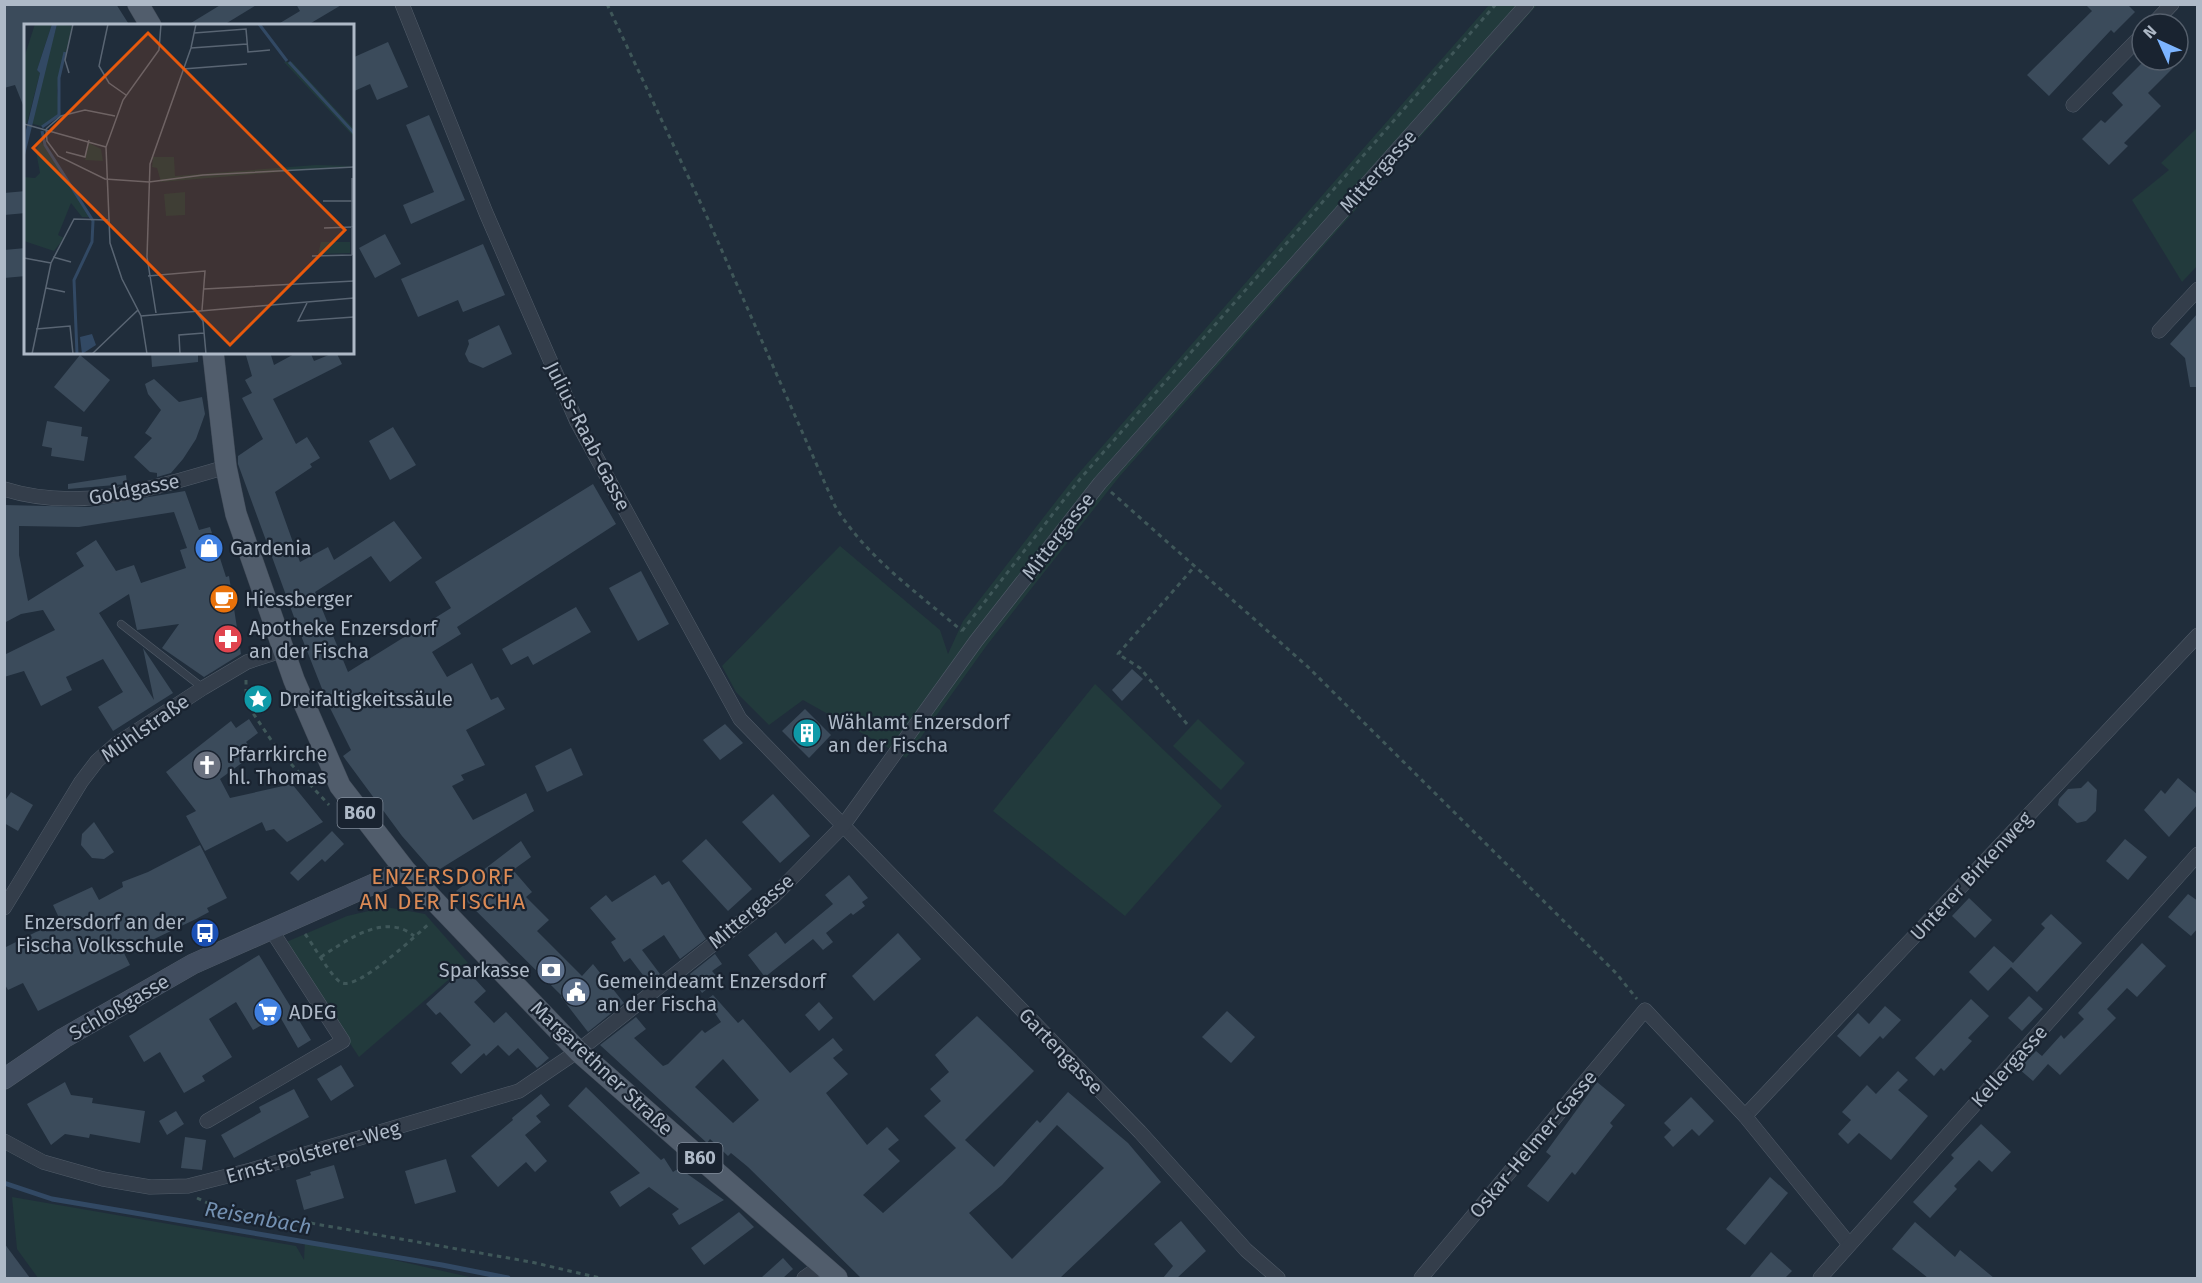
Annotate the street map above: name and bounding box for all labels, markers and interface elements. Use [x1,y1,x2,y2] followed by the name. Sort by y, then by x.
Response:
[2130,12,2190,72] north arrow
[2139,21,2160,42] text: N
[24,24,354,354] inset map
[1334,124,1422,218] street label: Mittergasse
[540,357,636,515] street label: Julius-Raab-Gasse
[87,468,181,510] street label: Goldgasse
[1017,488,1099,584] street label: Mittergasse
[193,532,225,564] shop icon: Gardenia
[230,536,312,560] place label: Gardenia
[208,583,240,615] cafe icon: Hiessberger
[245,587,353,611] place label: Hiessberger
[249,616,438,663] place label: Apotheke Enzersdorf an der Fischa
[212,623,244,655] pharmacy icon: Apotheke Enzersdorf an der Fischa
[242,683,274,715] place icon: Dreifaltigkeitssäule
[279,687,453,711] place label: Dreifaltigkeitssäule
[96,689,194,767] street label: Mühlstraße
[828,710,1011,757] place label: Wählamt Enzersdorf an der Fischa
[791,717,823,749] building icon: Wählamt Enzersdorf an der Fischa
[228,742,327,789] place label: Pfarrkirche hl. Thomas
[191,749,223,781] church icon: Pfarrkirche hl. Thomas
[338,798,382,828] road number: B60
[1905,806,2037,945] street label: Unterer Birkenweg
[359,863,527,915] district label: ENZERSDORF AN DER FISCHA
[704,868,798,954] street label: Mittergasse
[16,910,184,957] place label: Enzersdorf an der Fischa Volksschule
[189,917,221,949] bus stop icon: Enzersdorf an der Fischa Volksschule
[535,954,567,986] bank icon: Sparkasse
[439,958,530,982] place label: Sparkasse
[65,969,173,1045] street label: Schloßgasse
[597,969,827,1016] place label: Gemeindeamt Enzersdorf an der Fischa
[560,976,592,1008] public building icon: Gemeindeamt Enzersdorf an der Fischa
[252,996,284,1028] supermarket icon: ADEG
[526,996,678,1140] street label: Margarethner Straße
[289,1000,336,1024] place label: ADEG
[1014,1003,1108,1099] street label: Gartengasse
[1966,1020,2052,1112] street label: Kellergasse
[1464,1065,1602,1223] street label: Oskar-Helmer-Gasse
[223,1115,404,1188] street label: Ernst-Polsterer-Weg
[678,1143,722,1173] road number: B60
[203,1196,313,1240] water label: Reisenbach

